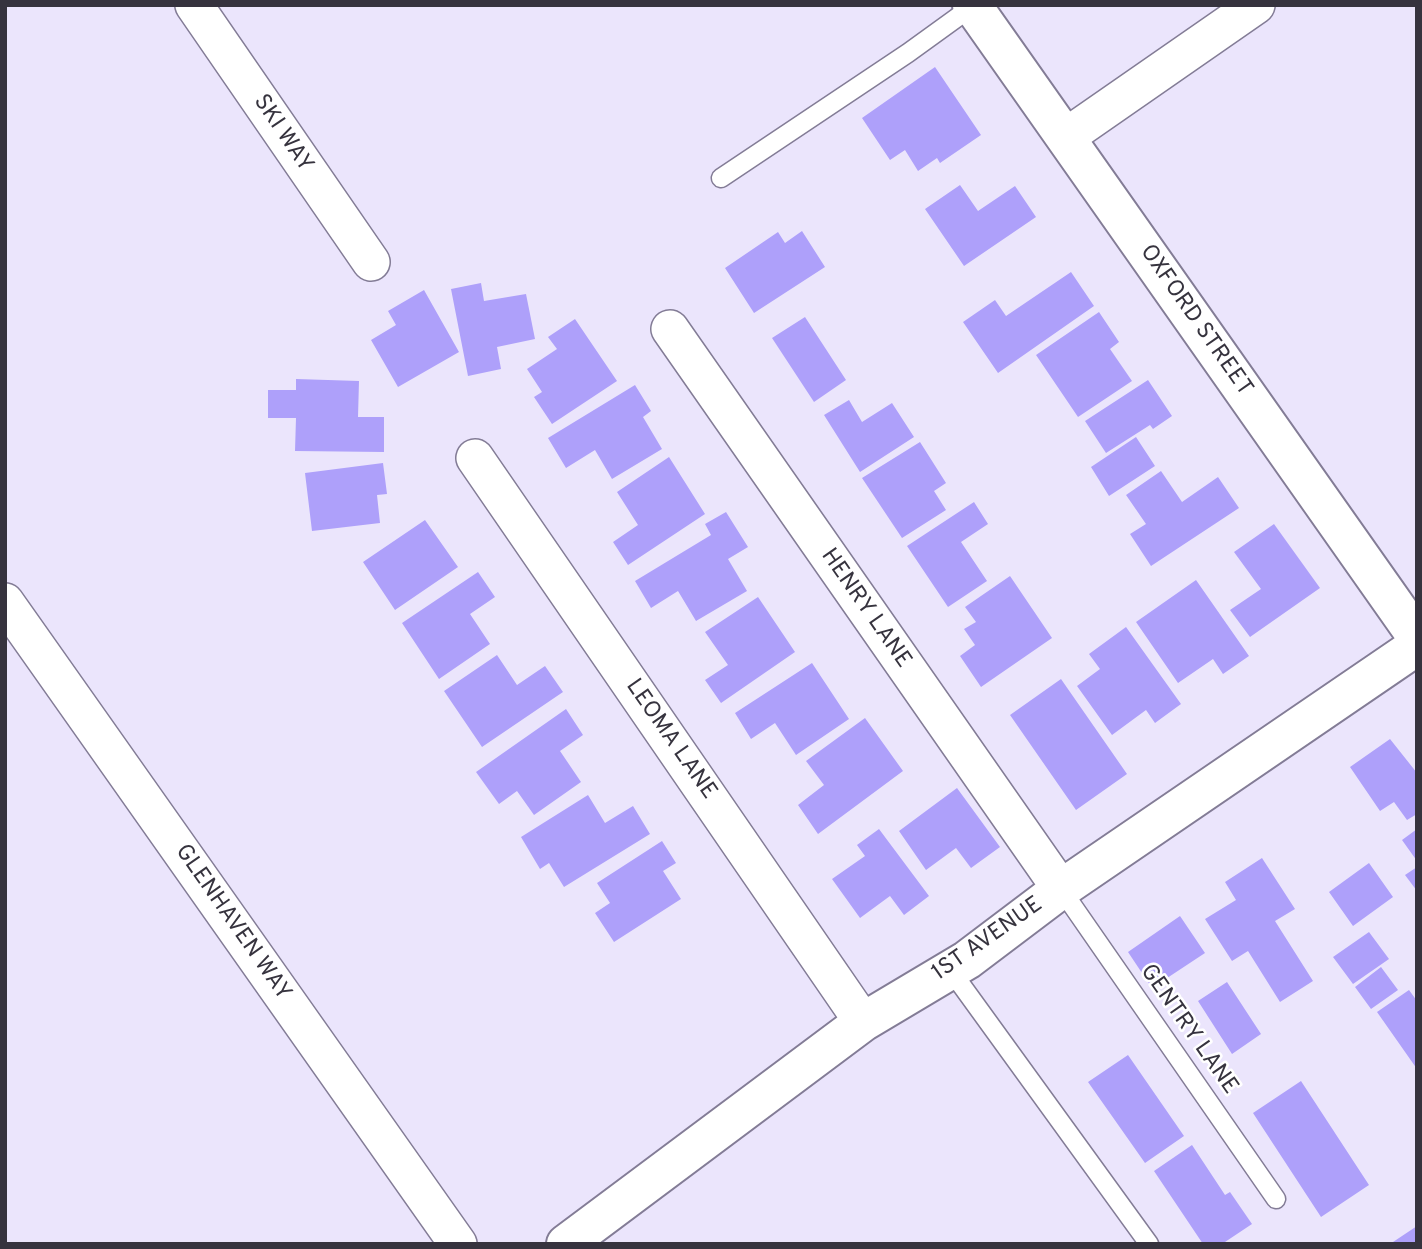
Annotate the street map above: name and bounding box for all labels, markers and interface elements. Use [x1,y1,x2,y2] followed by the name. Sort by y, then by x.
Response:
[246,90,318,178] street label: SKI WAY
[1133,240,1257,402] street label: OXFORD STREET
[814,544,916,674] street label: HENRY LANE
[618,675,722,805] street label: LEOMA LANE
[168,840,296,1006] street label: GLENHAVEN WAY
[928,892,1048,988] street label: 1ST AVENUE
[1133,960,1243,1100] street label: GENTRY LANE

